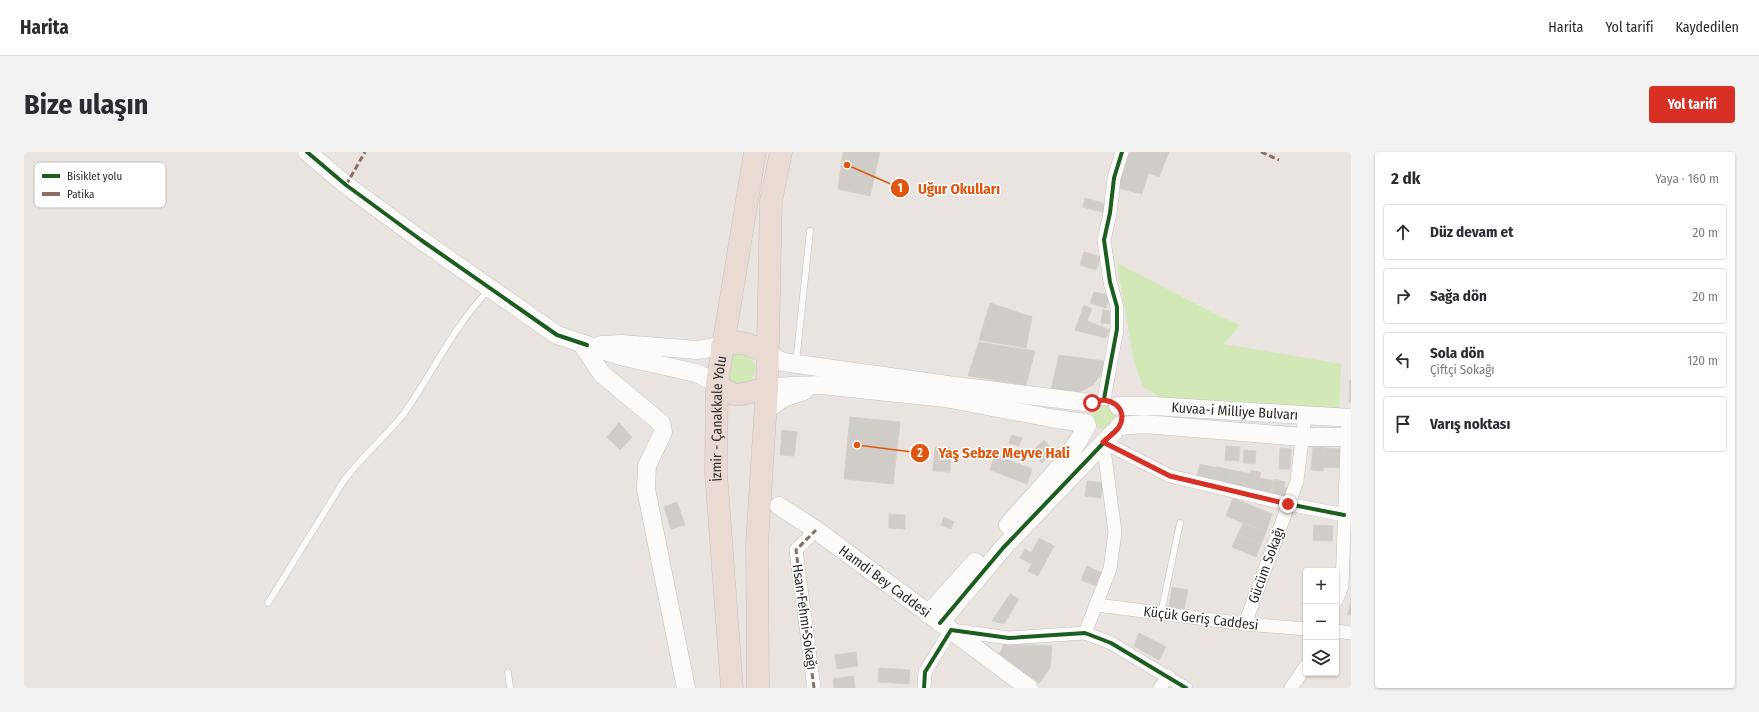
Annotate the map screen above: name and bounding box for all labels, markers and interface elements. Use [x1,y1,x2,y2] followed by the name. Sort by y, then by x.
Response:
[20,16,69,39] text: Harita
[1548,19,1583,36] text: Harita
[1605,19,1653,36] text: Yol tarifi
[1675,19,1739,36] text: Kaydedilen
[1649,86,1735,123] button: Yol tarifi
[24,88,148,121] text: Bize ulaşın
[34,162,166,208] legend
[1391,168,1420,189] text: 2 dk
[67,170,122,183] text: Bisiklet yolu
[1655,171,1719,186] text: Yaya · 160 m
[890,175,1008,202] callout: Uğur Okulları
[918,180,1000,198] text: Uğur Okulları
[897,181,903,195] text: 1
[67,188,94,201] text: Patika
[1392,221,1414,243] icon: ahead
[1430,223,1513,241] text: Düz devam et
[1692,225,1718,240] text: 20 m
[1392,285,1414,307] icon: right
[1430,287,1487,305] text: Sağa dön
[1692,289,1718,304] text: 20 m
[1430,344,1484,362] text: Sola dön
[1392,349,1414,371] icon: left
[1687,353,1718,368] text: 120 m
[708,355,730,482] street label: İzmir - Çanakkale Yolu
[1430,362,1495,377] text: Çiftçi Sokağı
[1083,394,1101,412] route start
[1171,399,1299,424] street label: Kuvaa-i Milliye Bulvarı
[1392,413,1414,435] icon: arrive
[1430,415,1510,433] text: Varış noktası
[910,439,1077,466] callout: Yaş Sebze Meyve Hali
[937,444,1070,463] text: Yaş Sebze Meyve Hali
[916,446,923,460] text: 2
[1279,495,1297,513] route end
[1245,525,1288,606] street label: Gücüm Sokağı
[835,542,934,621] street label: Hamdi Bey Caddesi
[789,563,820,671] street label: Hsan Fehmi Sokağı
[1303,568,1339,676] map controls
[1303,568,1339,604] button: +
[1143,603,1259,634] street label: Küçük Geriş Caddesi
[1303,604,1339,640] button: −
[1303,640,1339,676] button: layers

